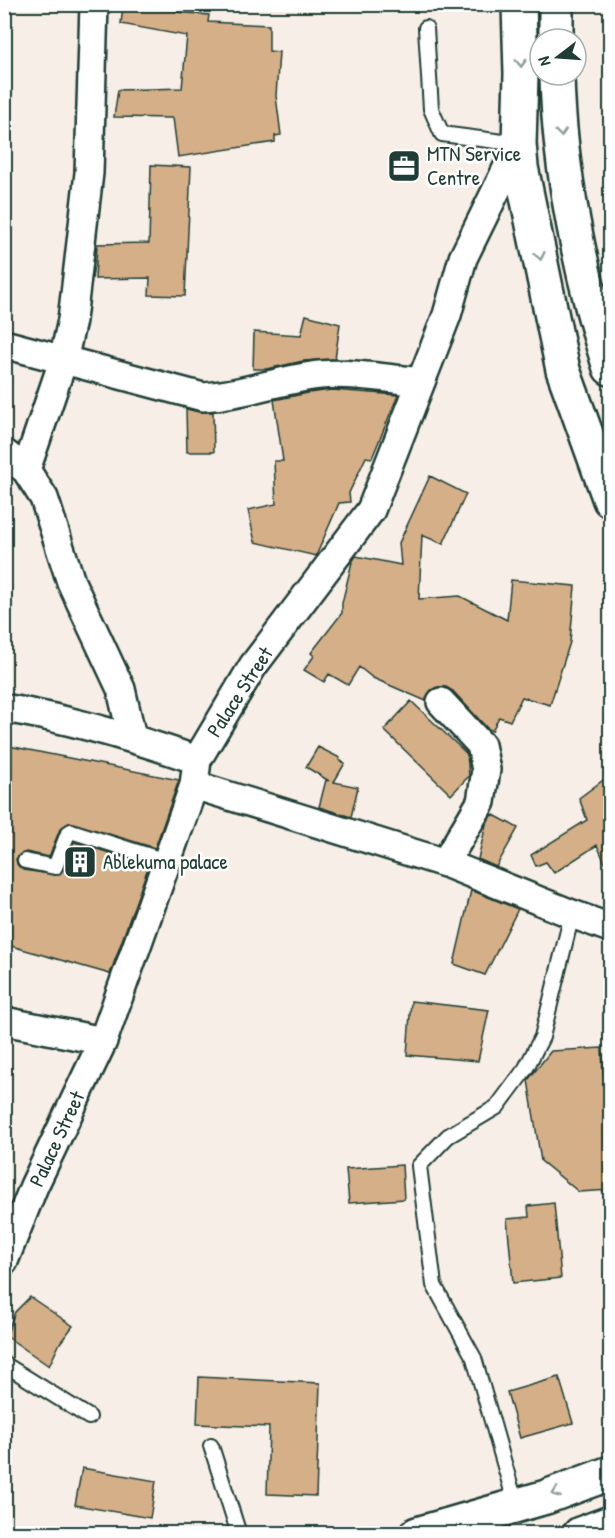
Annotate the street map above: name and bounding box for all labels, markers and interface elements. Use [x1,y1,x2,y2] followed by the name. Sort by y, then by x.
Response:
[528,27,588,87] north arrow
[532,54,555,69] text: N
[515,58,527,67] one-way arrow
[554,129,567,138] one-way arrow
[427,139,521,192] place label: MTN Service Centre
[386,148,422,184] office icon: MTN Service Centre
[533,251,546,261] one-way arrow
[200,640,280,743] street label: Palace Street
[62,844,98,880] building icon: Ablekuma palace
[103,847,228,876] place label: Ablekuma palace
[22,1086,92,1191] street label: Palace Street
[551,1486,561,1499] one-way arrow

